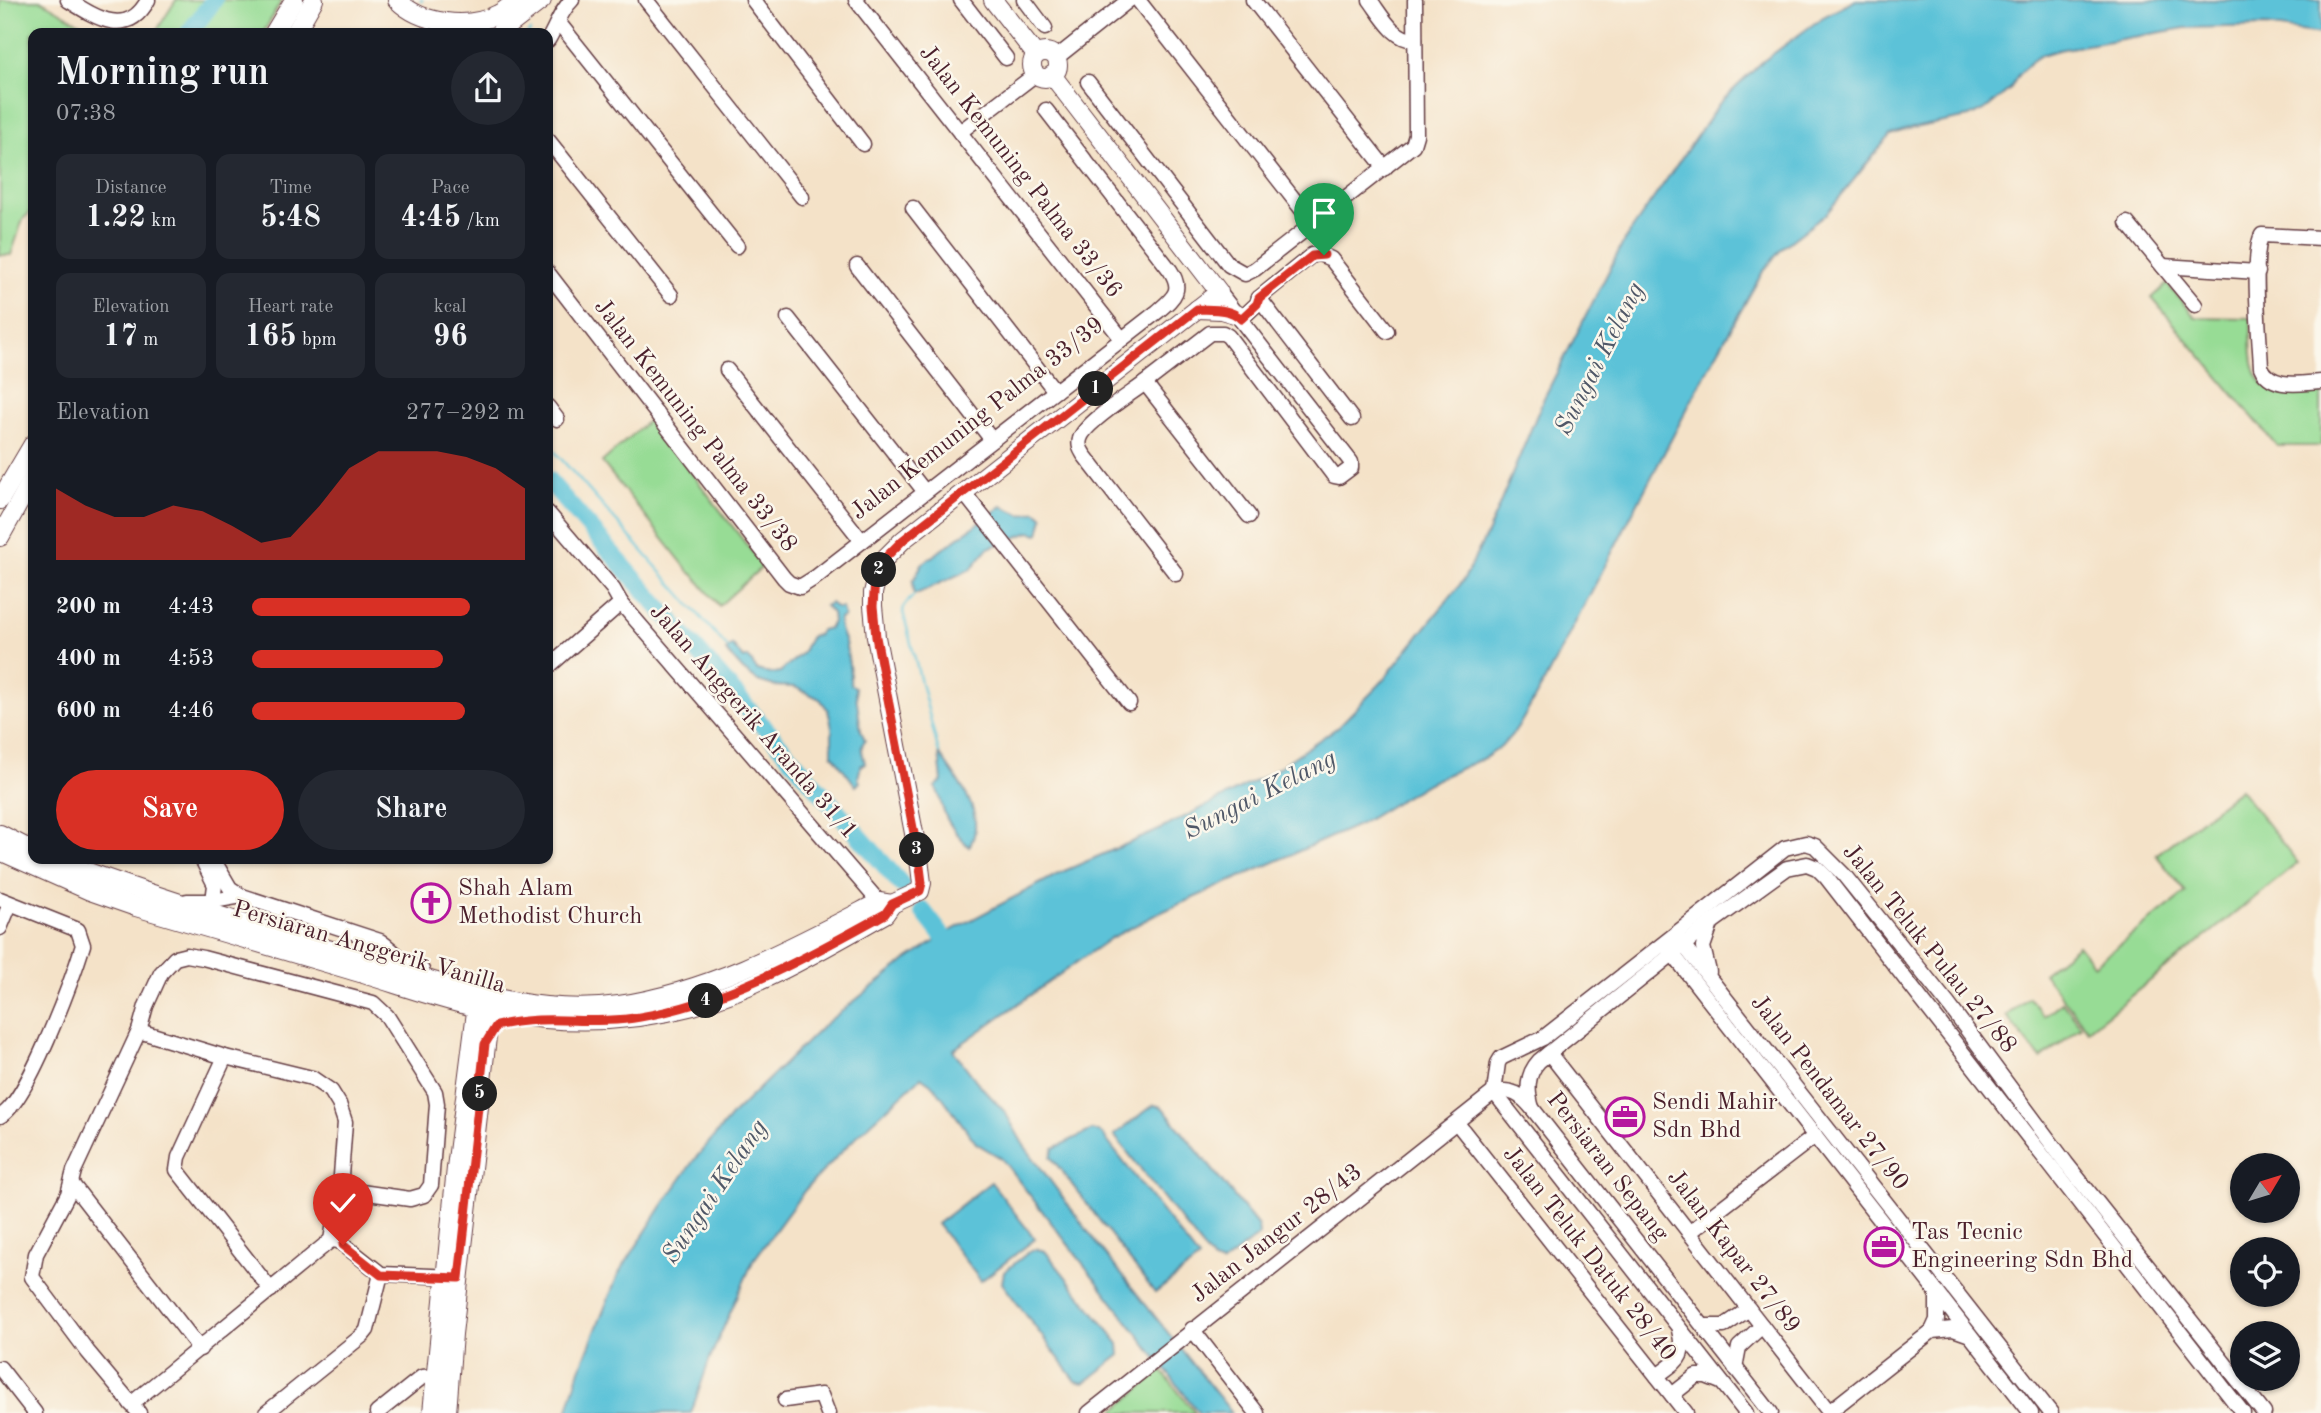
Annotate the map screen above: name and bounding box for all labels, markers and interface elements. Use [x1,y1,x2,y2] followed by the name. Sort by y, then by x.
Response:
[914,41,1126,303] street label: Jalan Kemuning Palma 33/36
[451,51,525,125] button: share
[56,55,269,93] text: Morning run
[56,102,116,125] text: 07:38
[95,179,167,198] text: Distance
[269,179,312,198] text: Time
[431,179,469,198] text: Pace
[1294,183,1354,255] pin
[1305,194,1343,232] icon: arrive
[85,203,146,233] text: 1.22
[260,203,321,233] text: 5:48
[400,203,461,233] text: 4:45
[146,212,176,231] text: km
[461,212,500,231] text: /km
[1550,279,1650,439] water label: Sungai Kelang
[589,295,801,557] street label: Jalan Kemuning Palma 33/38
[92,298,169,317] text: Elevation
[248,298,333,317] text: Heart rate
[434,298,467,317] text: kcal
[847,313,1109,525] street label: Jalan Kemuning Palma 33/39
[103,322,138,352] text: 17
[244,322,297,352] text: 165
[433,322,468,352] text: 96
[138,331,158,350] text: m
[297,331,337,350] text: bpm
[1078,372,1114,406] pin: 1
[1090,379,1101,398] text: 1
[56,401,150,424] text: Elevation
[406,401,525,424] text: 277–292 m
[862,552,896,588] pin: 2
[873,560,884,579] text: 2
[56,595,121,618] text: 200 m
[168,595,214,618] text: 4:43
[644,600,862,844] street label: Jalan Anggerik Aranda 31/1
[56,647,121,670] text: 400 m
[168,647,214,670] text: 4:53
[56,699,121,722] text: 600 m
[168,699,214,722] text: 4:46
[1180,745,1340,845] water label: Sungai Kelang
[56,770,284,850] button: Save
[298,770,525,850] button: Share
[900,832,934,868] pin: 3
[911,840,922,859] text: 3
[1837,840,2021,1058] street label: Jalan Teluk Pulau 27/88
[458,877,642,929] place label: Shah Alam Methodist Church
[410,882,452,924] church icon: Shah Alam Methodist Church
[230,898,508,999] street label: Persiaran Anggerik Vanilla
[688,984,724,1018] pin: 4
[700,991,711,1010] text: 4
[1746,991,1912,1195] street label: Jalan Pendamar 27/90
[462,1076,498,1112] pin: 5
[474,1084,485,1103] text: 5
[1541,1088,1673,1246] street label: Persiaran Sepang
[1652,1091,1778,1143] place label: Sendi Mahir Sdn Bhd
[1604,1096,1646,1138] office icon: Sendi Mahir Sdn Bhd
[657,1115,773,1269] water label: Sungai Kelang
[1498,1142,1680,1366] street label: Jalan Teluk Datuk 28/40
[2230,1153,2300,1223] north arrow
[2230,1153,2300,1391] map controls
[1187,1160,1367,1308] street label: Jalan Jangur 28/43
[1662,1166,1804,1338] street label: Jalan Kapar 27/89
[313,1173,373,1245] pin
[324,1184,362,1222] icon: check
[1911,1221,2133,1273] place label: Tas Tecnic Engineering Sdn Bhd
[1863,1226,1905,1268] office icon: Tas Tecnic Engineering Sdn Bhd
[2230,1237,2300,1307] button: locate
[2230,1321,2300,1391] button: layers

